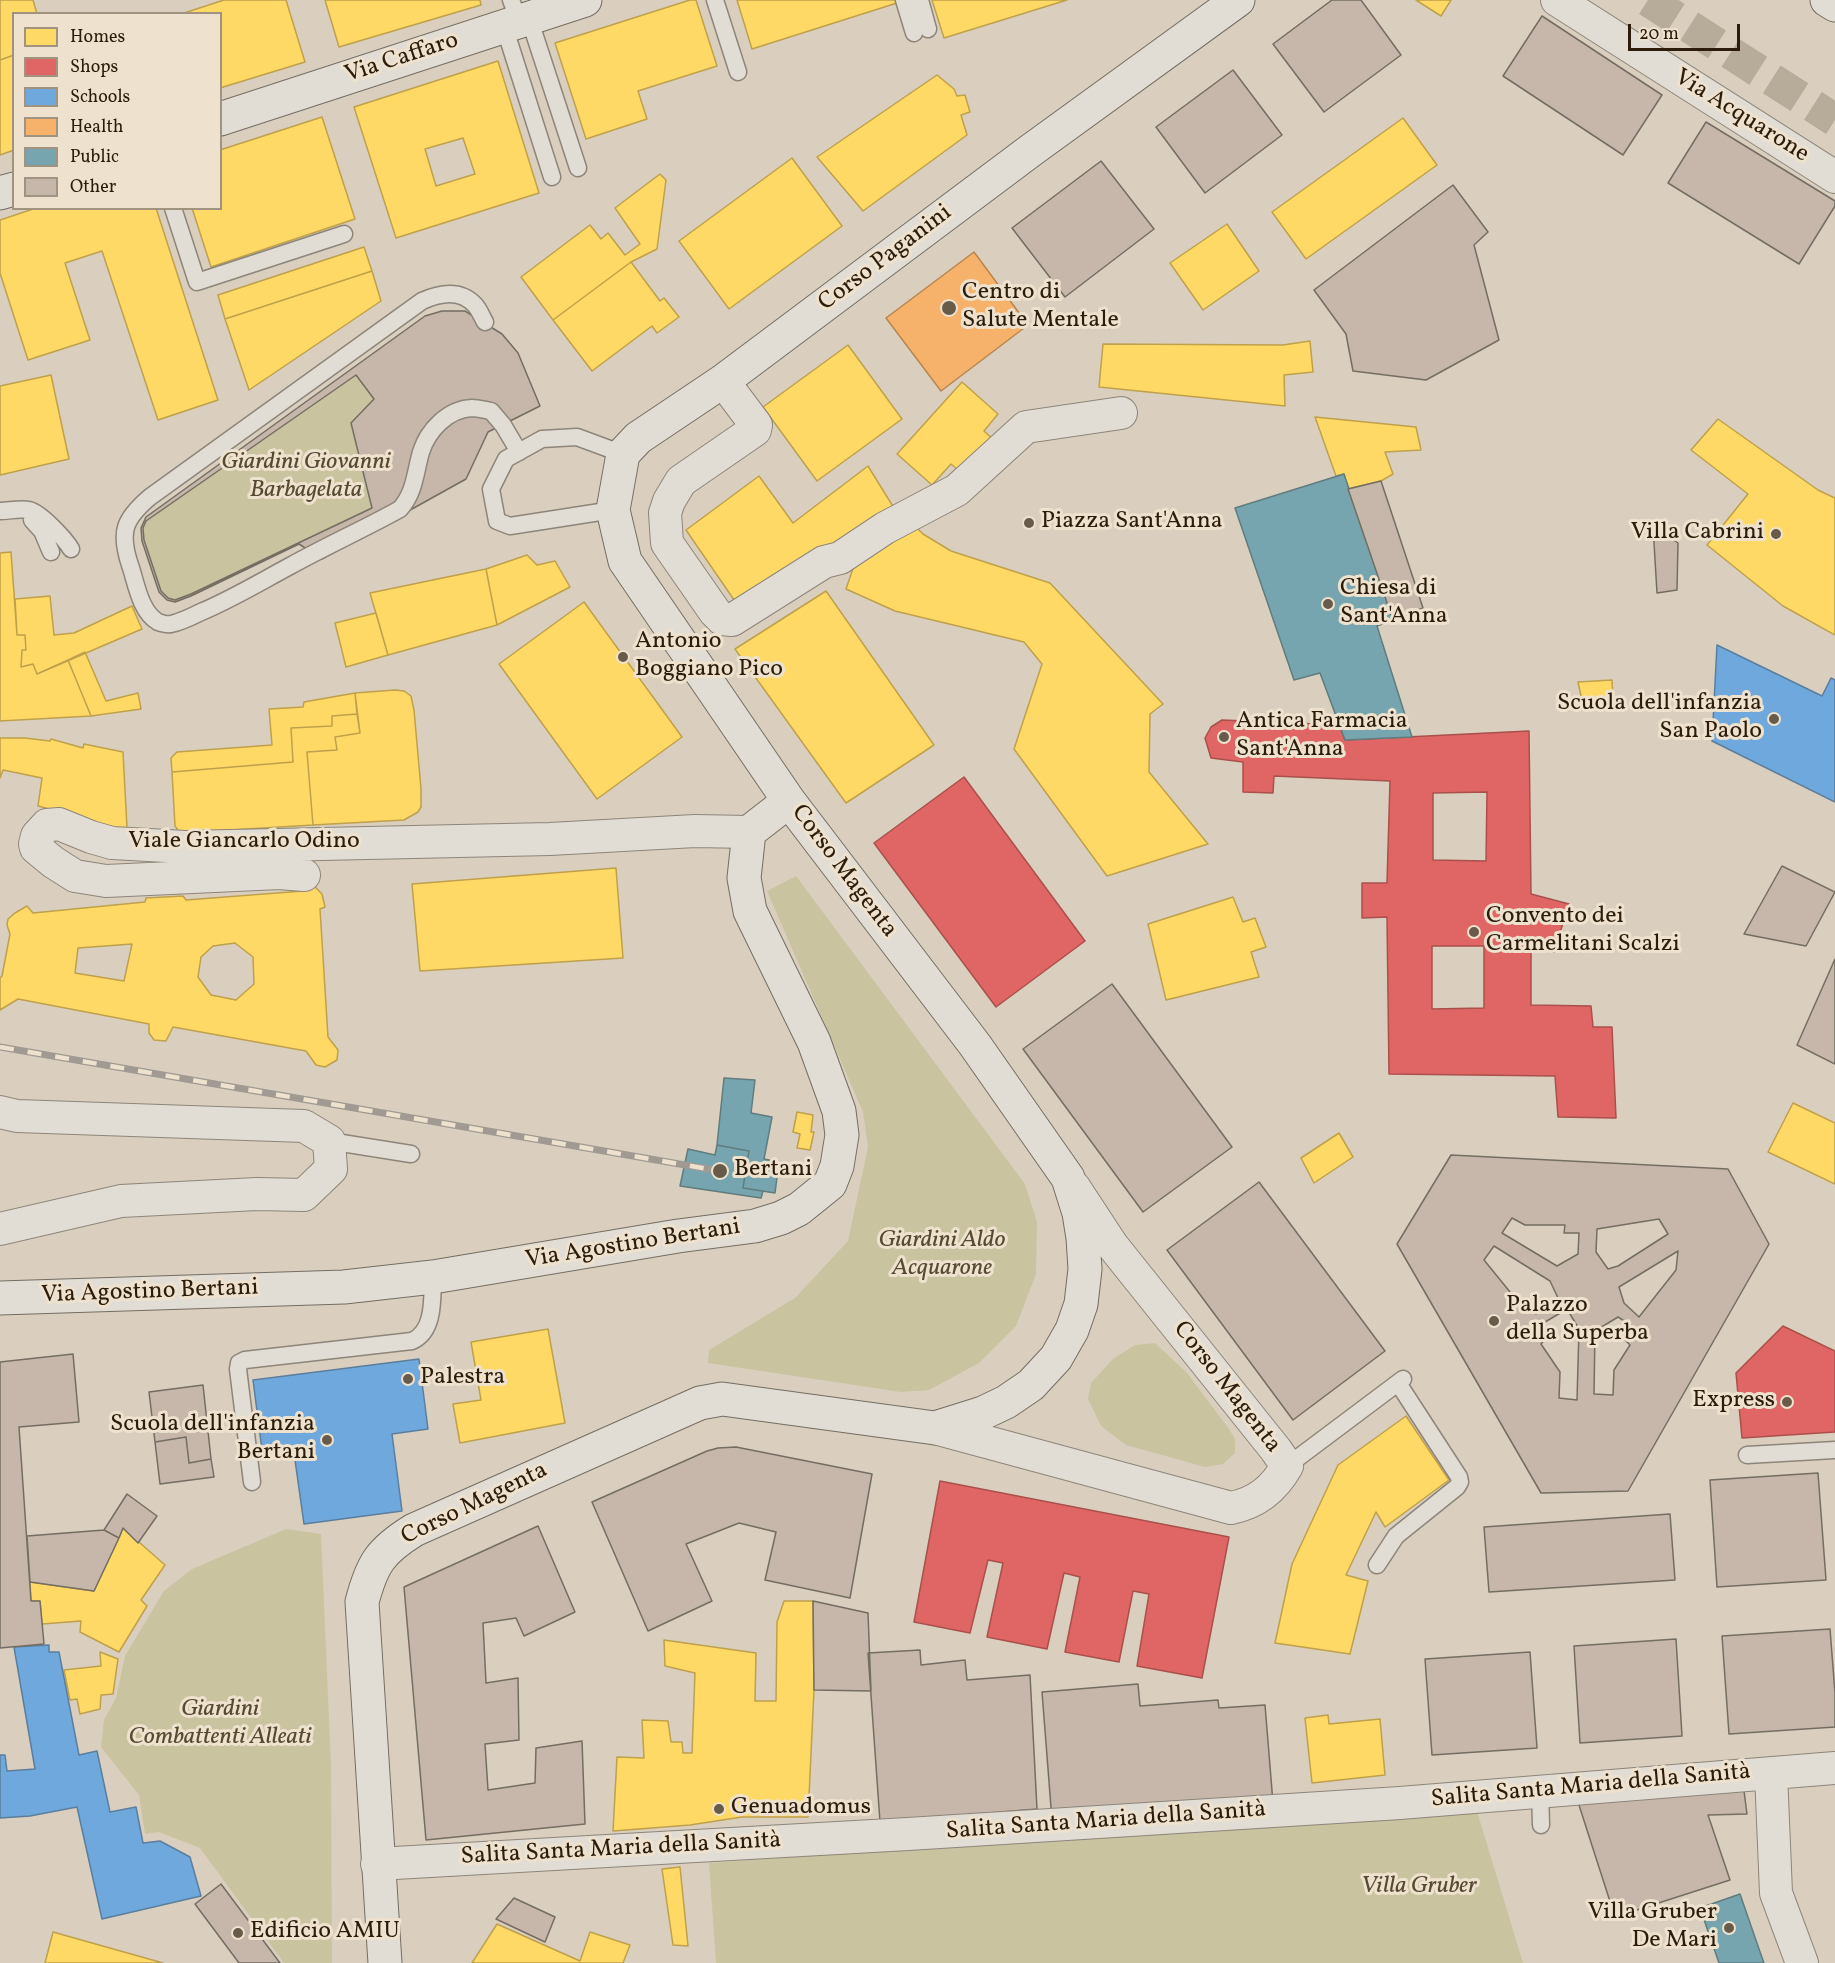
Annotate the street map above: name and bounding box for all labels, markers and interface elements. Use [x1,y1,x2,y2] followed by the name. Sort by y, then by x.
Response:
[12,12,222,210] legend
[1631,12,1744,50] scale bar
[1639,22,1679,47] text: 20 m
[70,25,125,50] text: Homes
[342,27,462,91] street label: Via Caffaro
[70,55,118,80] text: Shops
[1668,64,1814,170] street label: Via Acquarone
[70,85,130,110] text: Schools
[70,115,123,140] text: Health
[70,145,119,170] text: Public
[70,175,116,200] text: Other
[814,199,958,319] street label: Corso Paganini
[962,280,1119,336] place label: Centro di Salute Mentale
[940,299,958,317] marker: Centro di Salute Mentale
[221,450,391,506] park label: Giardini Giovanni Barbagelata
[1041,509,1223,537] place label: Piazza Sant'Anna
[1022,516,1036,530] marker: Piazza Sant'Anna
[1631,520,1764,548] place label: Villa Cabrini
[1769,527,1783,541] marker: Villa Cabrini
[1340,576,1448,632] place label: Chiesa di Sant'Anna
[1321,597,1335,611] marker: Chiesa di Sant'Anna
[635,629,783,685] place label: Antonio Boggiano Pico
[616,650,630,664] marker: Antonio Boggiano Pico
[1557,691,1762,747] place label: Scuola dell'infanzia San Paolo
[1236,709,1408,765] place label: Antica Farmacia Sant'Anna
[1767,712,1781,726] marker: Scuola dell'infanzia San Paolo
[1217,730,1231,744] marker: Antica Farmacia Sant'Anna
[784,800,902,944] street label: Corso Magenta
[128,829,360,857] street label: Viale Giancarlo Odino
[1486,904,1680,960] place label: Convento dei Carmelitani Scalzi
[1467,925,1481,939] marker: Convento dei Carmelitani Scalzi
[734,1157,812,1185] place label: Bertani
[711,1162,729,1180] marker: Bertani
[523,1214,743,1276] street label: Via Agostino Bertani
[879,1228,1005,1284] park label: Giardini Aldo Acquarone
[41,1275,259,1311] street label: Via Agostino Bertani
[1506,1293,1649,1349] place label: Palazzo della Superba
[1487,1314,1501,1328] marker: Palazzo della Superba
[1166,1316,1286,1460] street label: Corso Magenta
[420,1365,505,1393] place label: Palestra
[401,1372,415,1386] marker: Palestra
[1692,1388,1775,1416] place label: Express
[1780,1395,1794,1409] marker: Express
[110,1412,315,1468] place label: Scuola dell'infanzia Bertani
[320,1433,334,1447] marker: Scuola dell'infanzia Bertani
[397,1457,553,1553] street label: Corso Magenta
[129,1697,311,1753] park label: Giardini Combattenti Alleati
[1430,1759,1752,1815] street label: Salita Santa Maria della Sanità
[731,1795,871,1823] place label: Genuadomus
[945,1796,1267,1848] street label: Salita Santa Maria della Sanità
[712,1802,726,1816] marker: Genuadomus
[460,1827,782,1873] street label: Salita Santa Maria della Sanità
[1361,1874,1477,1902] park label: Villa Gruber
[1588,1900,1717,1956] place label: Villa Gruber De Mari
[250,1919,400,1947] place label: Edificio AMIU
[1722,1921,1736,1935] marker: Villa Gruber De Mari
[231,1926,245,1940] marker: Edificio AMIU

